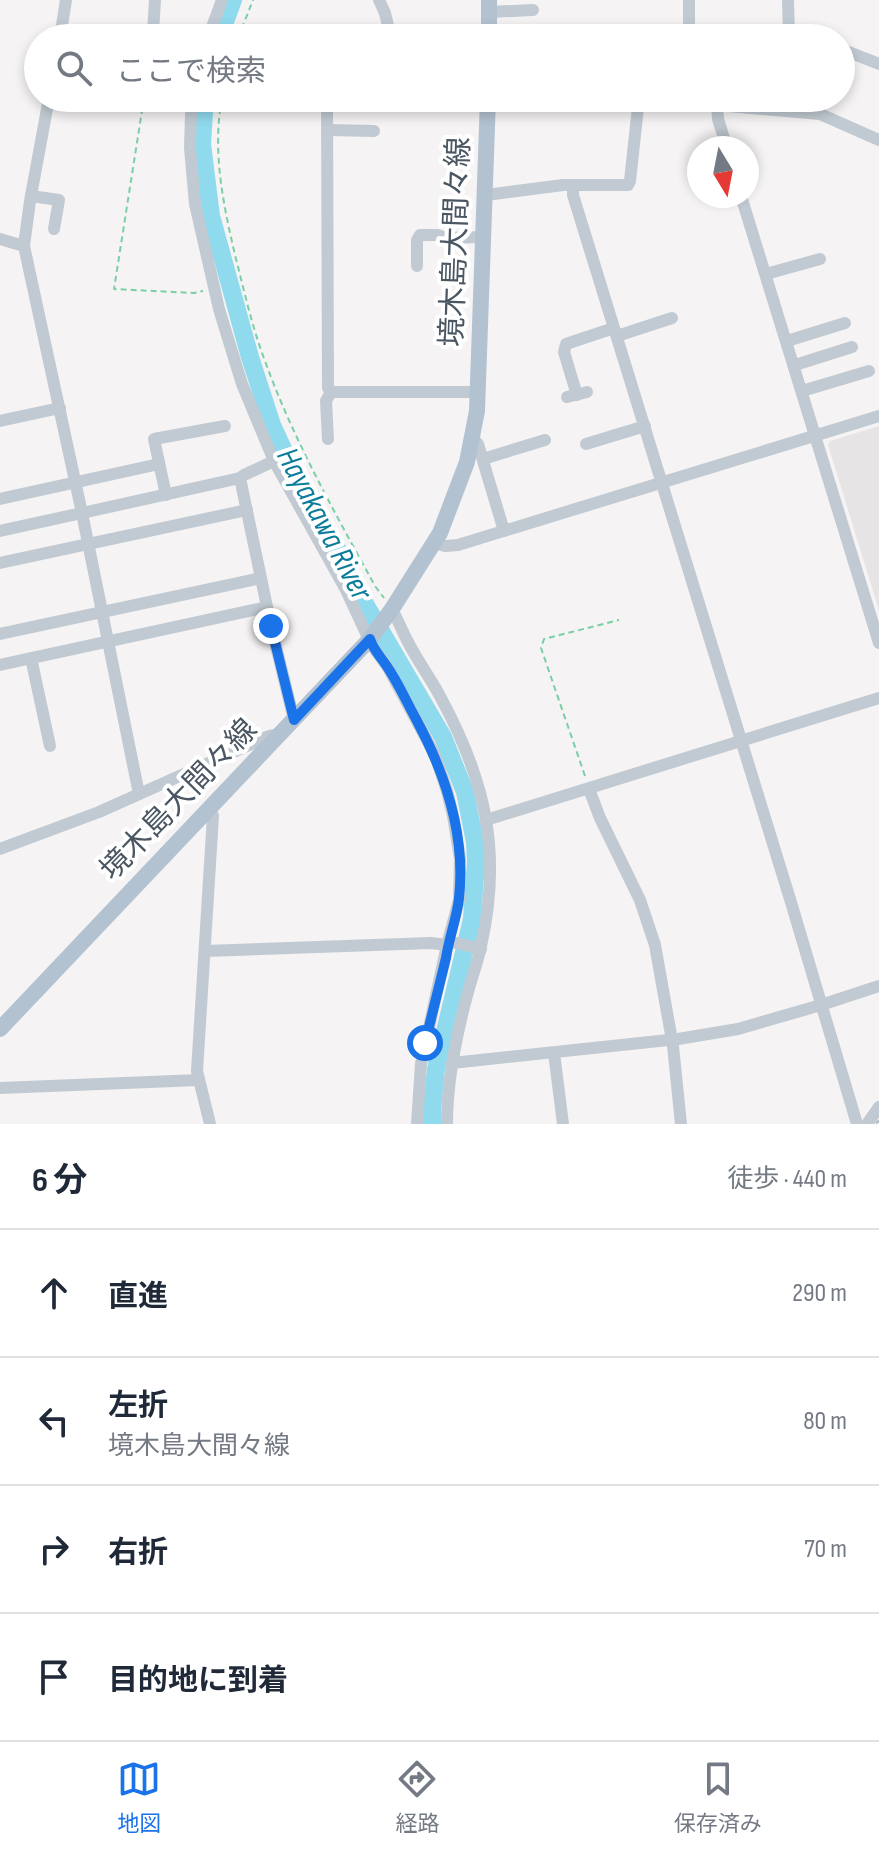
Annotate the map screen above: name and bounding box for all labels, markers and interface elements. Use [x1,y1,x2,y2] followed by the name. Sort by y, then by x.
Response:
[24,24,855,112] search box
[52,46,96,90] icon: search
[116,54,266,90] text: ここで検索
[434,136,478,348] street label: 境木島大間々線
[687,136,759,208] north arrow
[268,441,381,608] water label: Hayakawa River
[253,608,289,644] route end
[93,712,265,888] street label: 境木島大間々線
[407,1025,443,1061] route start
[32,1160,87,1201] text: 6 分
[727,1164,847,1195] text: 徒歩 · 440 m
[32,1271,76,1315] icon: ahead
[792,1278,847,1309] text: 290 m
[108,1279,168,1315] text: 直進
[108,1388,168,1424] text: 左折
[32,1399,76,1443] icon: left
[803,1406,847,1437] text: 80 m
[108,1431,290,1462] text: 境木島大間々線
[32,1527,76,1571] icon: right
[804,1534,847,1565] text: 70 m
[108,1535,168,1571] text: 右折
[32,1655,76,1699] icon: arrive
[108,1663,288,1699] text: 目的地に到着
[117,1757,161,1838] tab: 地図
[395,1757,440,1838] tab: 経路
[674,1757,762,1838] tab: 保存済み

